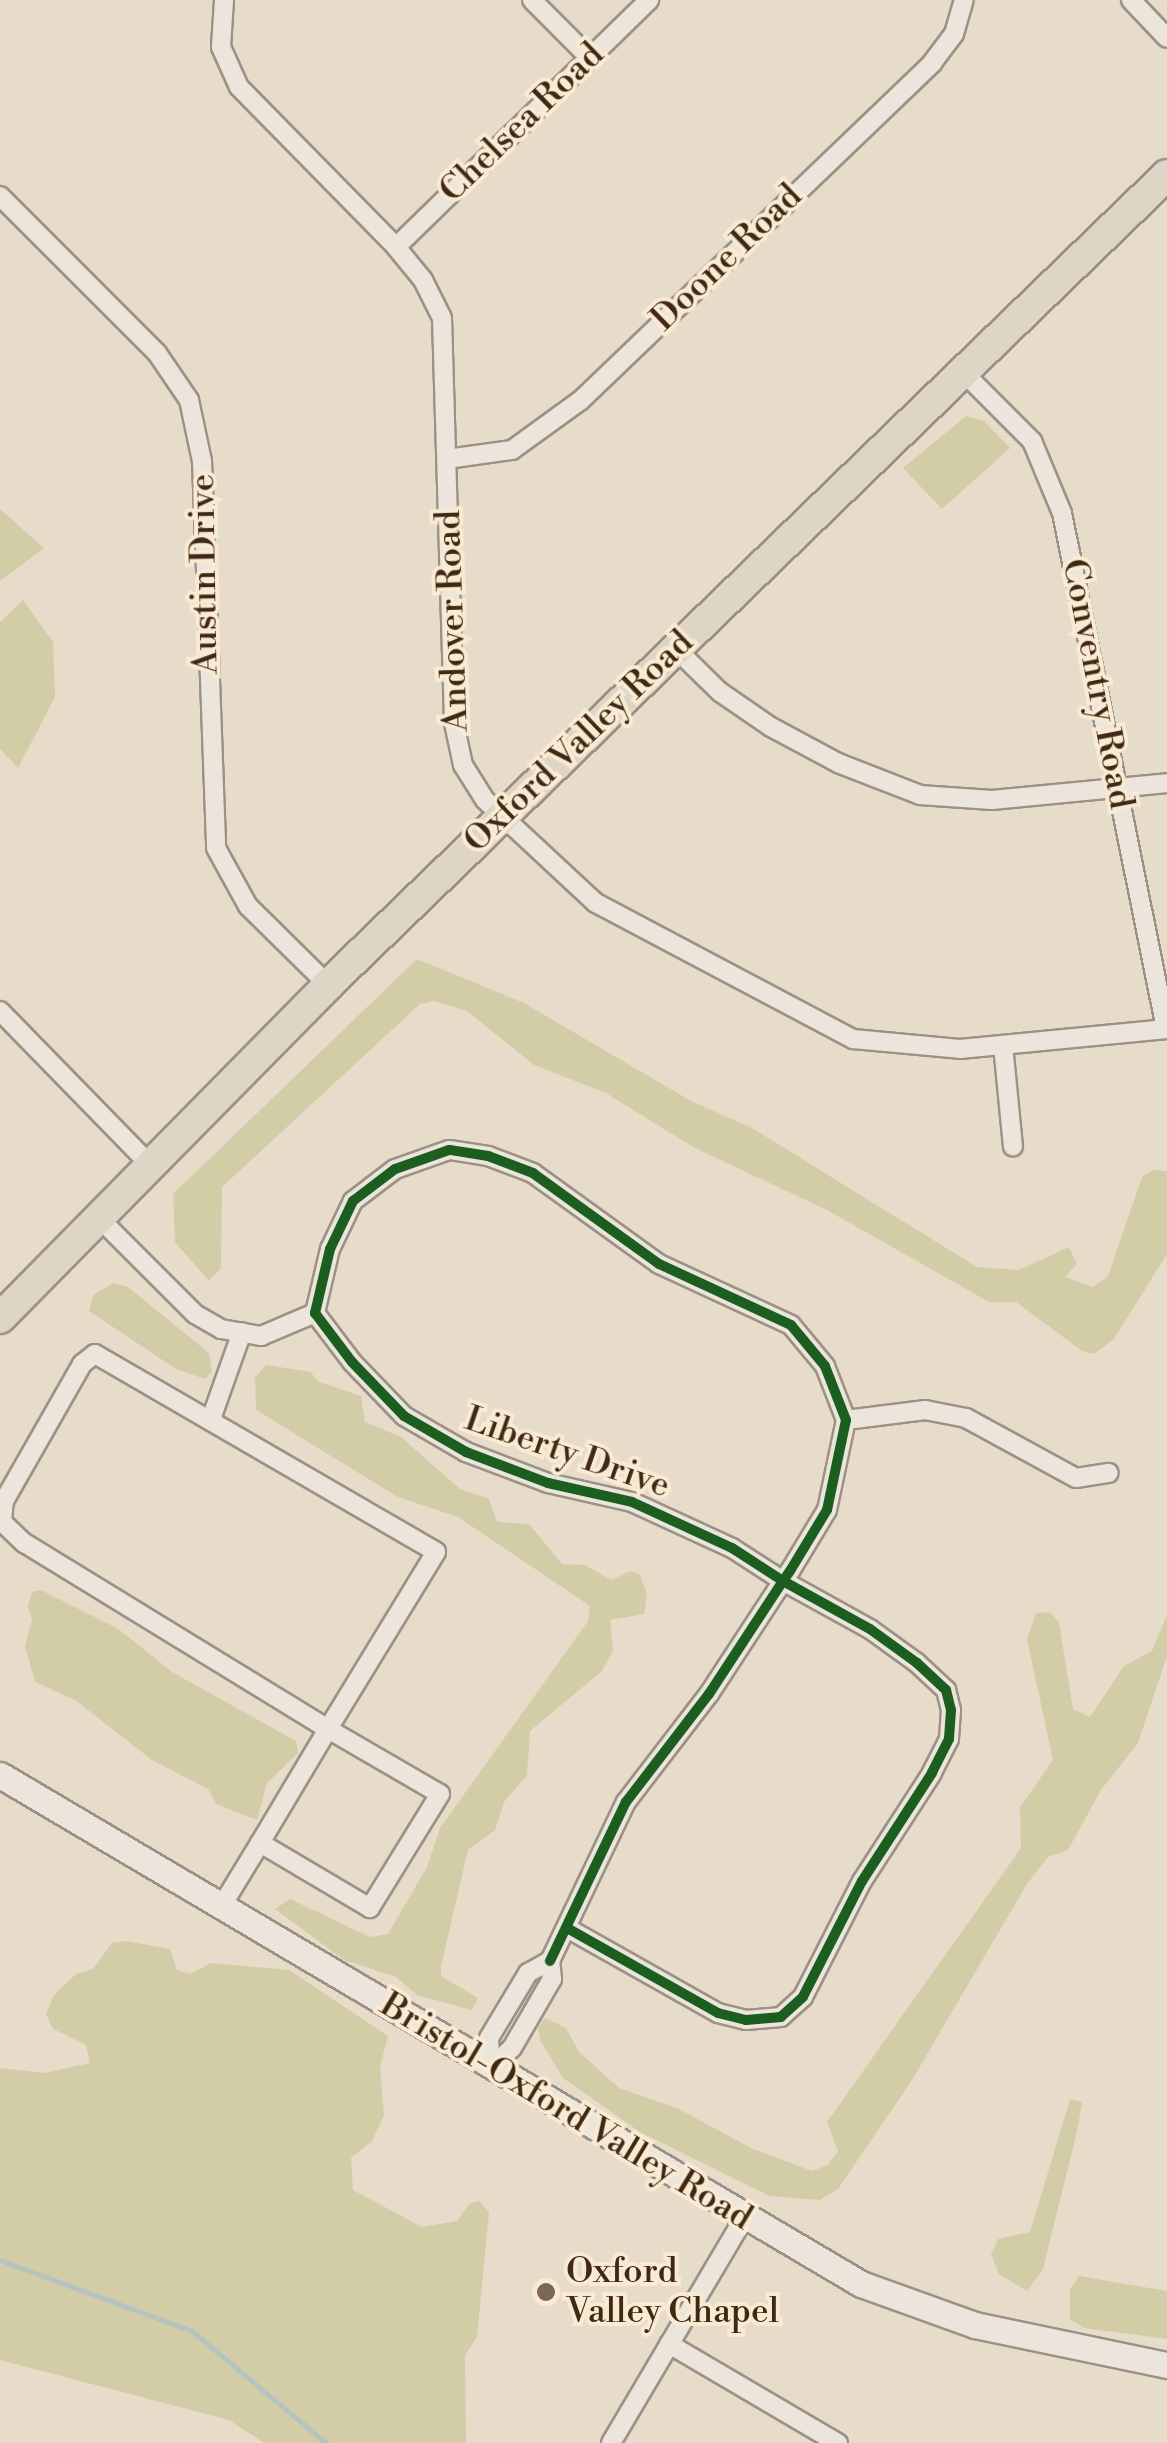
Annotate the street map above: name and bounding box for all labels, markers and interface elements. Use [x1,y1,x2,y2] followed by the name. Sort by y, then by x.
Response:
[431,34,613,212] street label: Chelsea Road
[643,176,811,340] street label: Doone Road
[182,473,228,675] street label: Austin Drive
[428,509,478,733] street label: Andover Road
[1052,555,1142,813] street label: Conventry Road
[456,622,702,862] street label: Oxford Valley Road
[459,1398,675,1508] street label: Liberty Drive
[372,1984,760,2240] street label: Bristol-Oxford Valley Road
[566,2251,779,2333] place label: Oxford Valley Chapel
[535,2281,557,2303] marker: Oxford Valley Chapel

